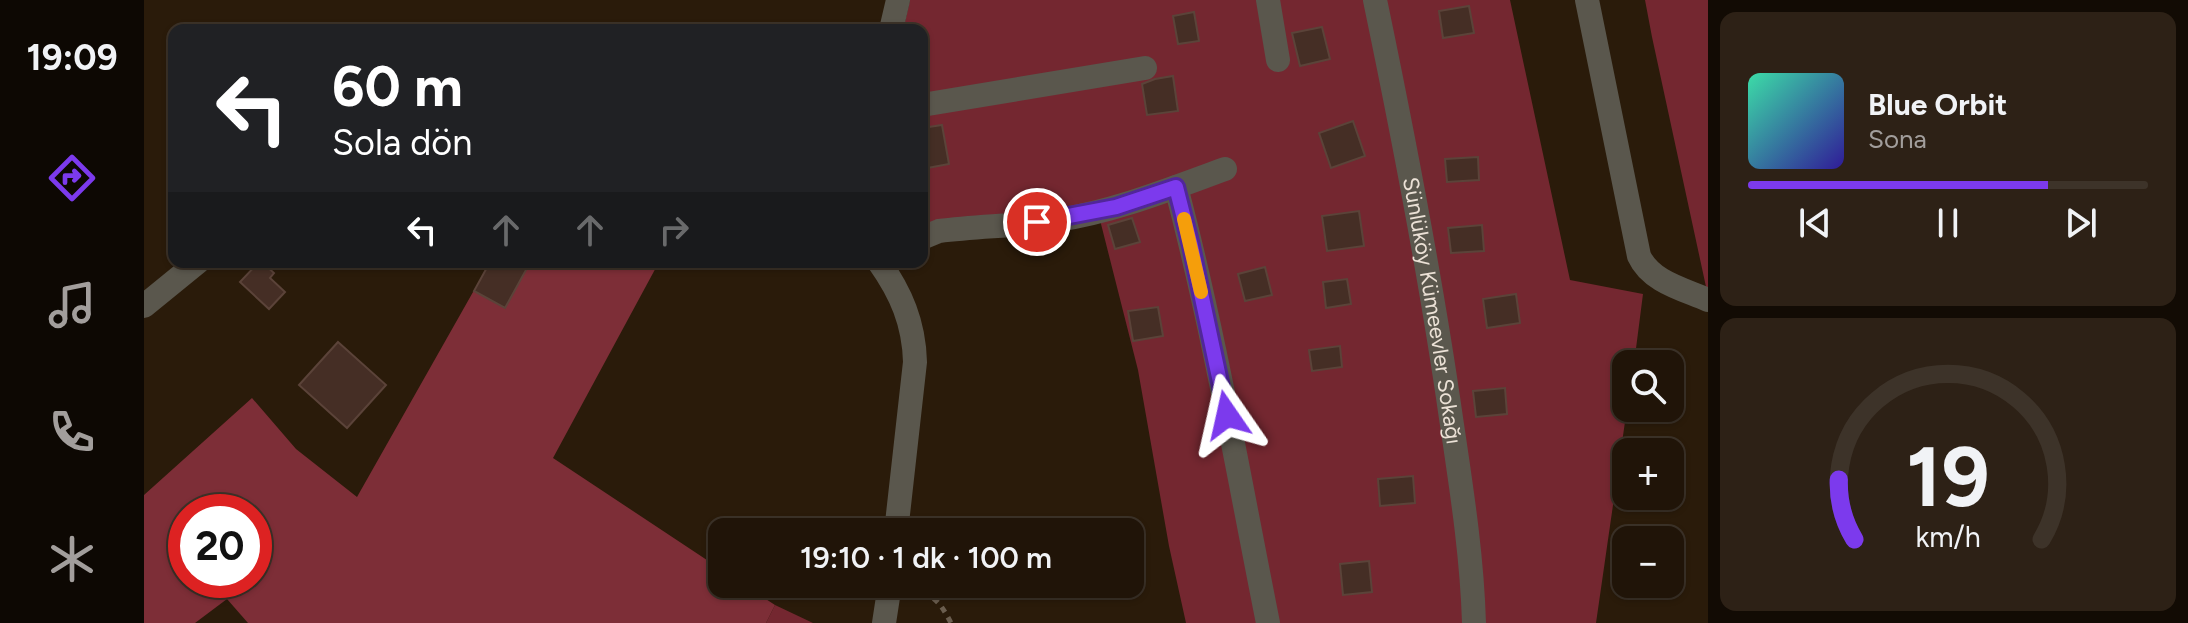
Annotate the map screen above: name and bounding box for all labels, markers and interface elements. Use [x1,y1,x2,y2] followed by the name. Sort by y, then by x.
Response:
[26,36,118,79] text: 19:09
[332,53,463,120] text: 60 m
[200,56,304,160] icon: left
[1868,86,2007,123] text: Blue Orbit
[332,121,472,164] text: Sola dön
[1868,123,1927,155] text: Sona
[44,150,100,206] icon: directions
[1397,175,1468,446] street label: Sünlüköy Kümeevler Sokağı
[1003,188,1071,256] pin
[1015,200,1059,244] icon: arrive
[1793,201,1837,245] icon: previous
[1926,201,1970,245] icon: pause
[2059,201,2103,245] icon: next
[400,208,444,252] icon: left
[484,208,528,252] icon: ahead
[568,208,612,252] icon: ahead
[652,208,696,252] icon: right
[44,277,100,333] icon: music
[1612,350,1684,598] map controls
[1612,350,1684,422] button: search
[1185,373,1269,457] position arrow
[44,404,100,460] icon: phone
[1906,427,1990,527] text: 19
[1612,438,1684,510] button: +
[168,494,272,598] speed limit sign: 20
[1915,520,1981,554] text: km/h
[1612,526,1684,598] button: −
[44,531,100,587] icon: climate
[800,539,1052,576] text: 19:10 · 1 dk · 100 m

